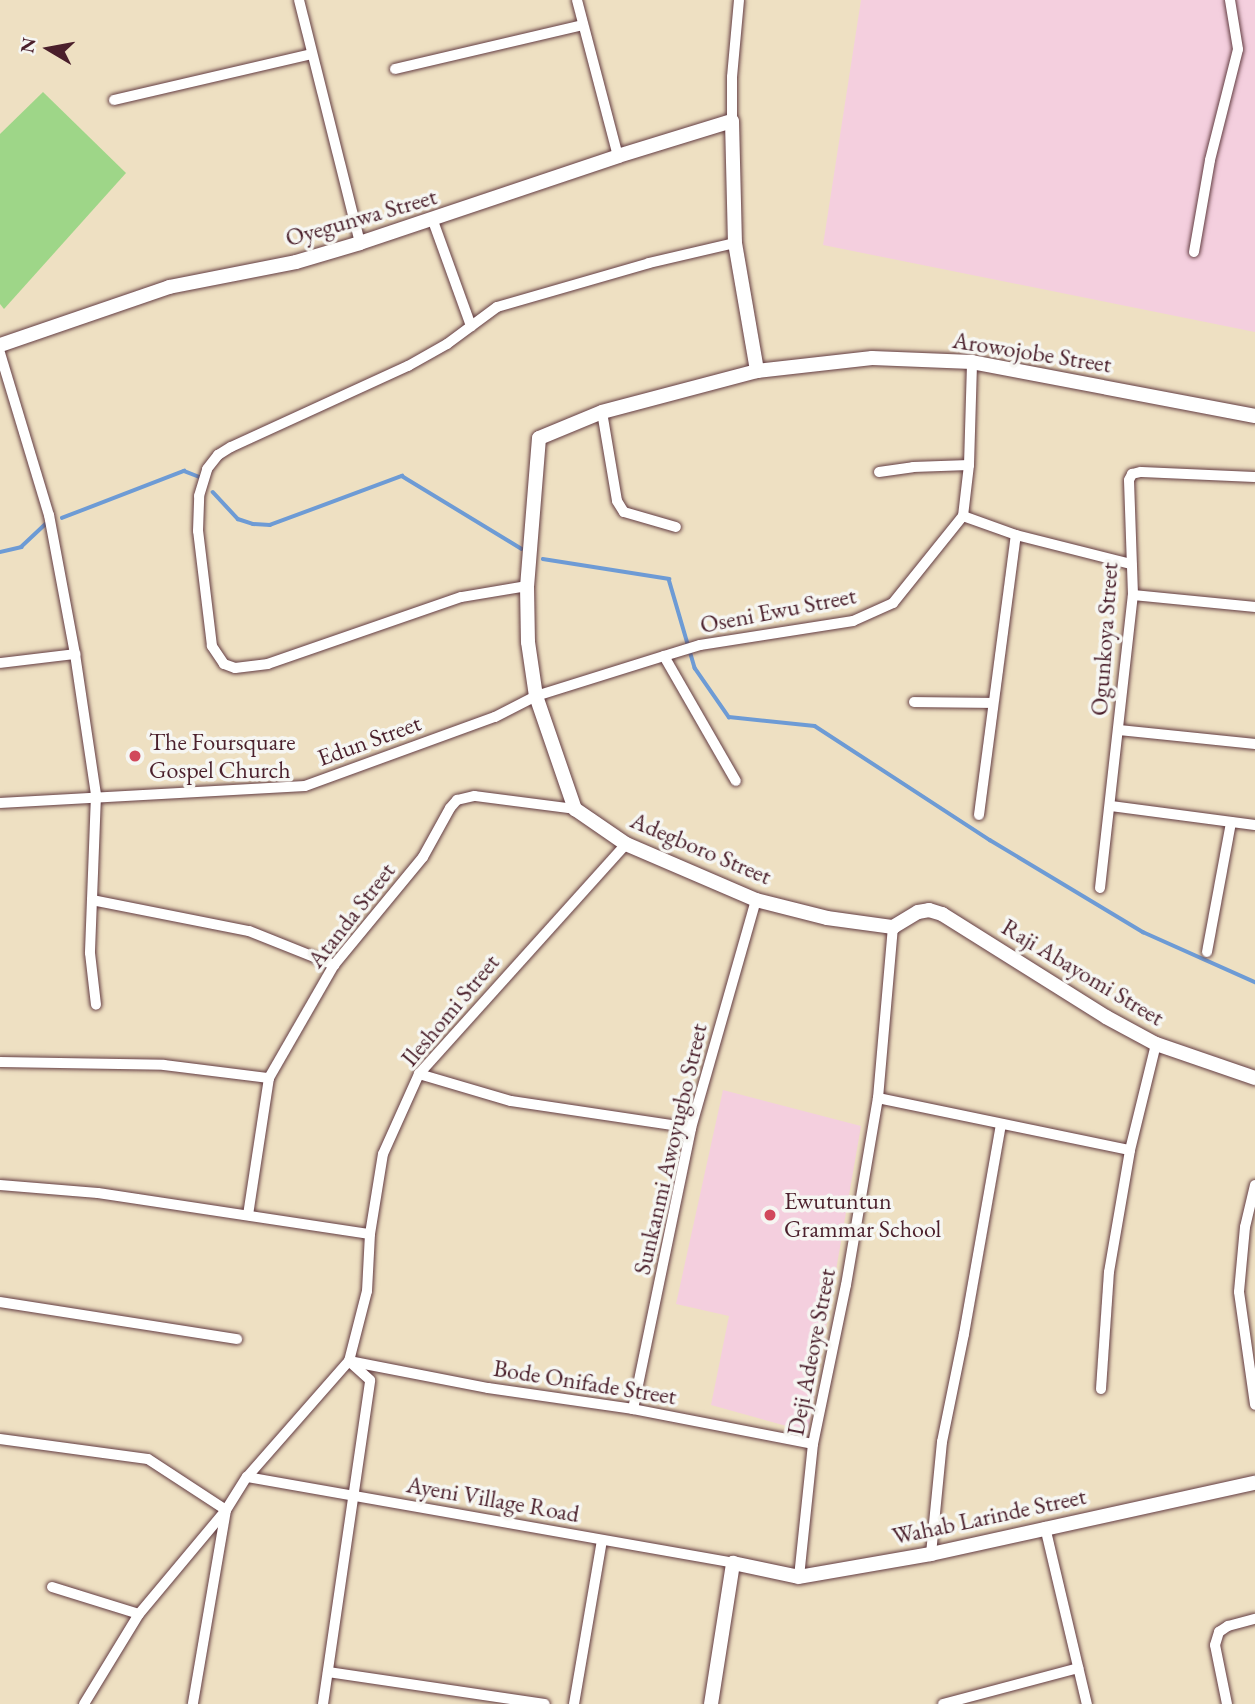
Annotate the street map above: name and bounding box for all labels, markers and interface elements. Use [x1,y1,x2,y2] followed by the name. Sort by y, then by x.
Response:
[14,14,84,84] north arrow
[14,36,41,55] text: N
[282,182,440,252] street label: Oyegunwa Street
[951,325,1113,379] street label: Arowojobe Street
[1084,561,1124,717] street label: Ogunkoya Street
[698,581,858,639] street label: Oseni Ewu Street
[313,708,425,772] street label: Edun Street
[149,728,296,784] place label: The Foursquare Gospel Church
[127,748,143,764] marker: The Foursquare Gospel Church
[626,805,776,891] street label: Adegboro Street
[301,857,401,973] street label: Atanda Street
[997,912,1169,1032] street label: Raji Abayomi Street
[395,948,505,1072] street label: Ileshomi Street
[627,1021,713,1277] street label: Sunkanmi Awoyugbo Street
[784,1187,941,1243] place label: Ewutuntun Grammar School
[762,1207,778,1223] marker: Ewutuntun Grammar School
[781,1266,841,1438] street label: Deji Adeoye Street
[491,1353,679,1411] street label: Bode Onifade Street
[404,1470,582,1528] street label: Ayeni Village Road
[889,1481,1089,1551] street label: Wahab Larinde Street

